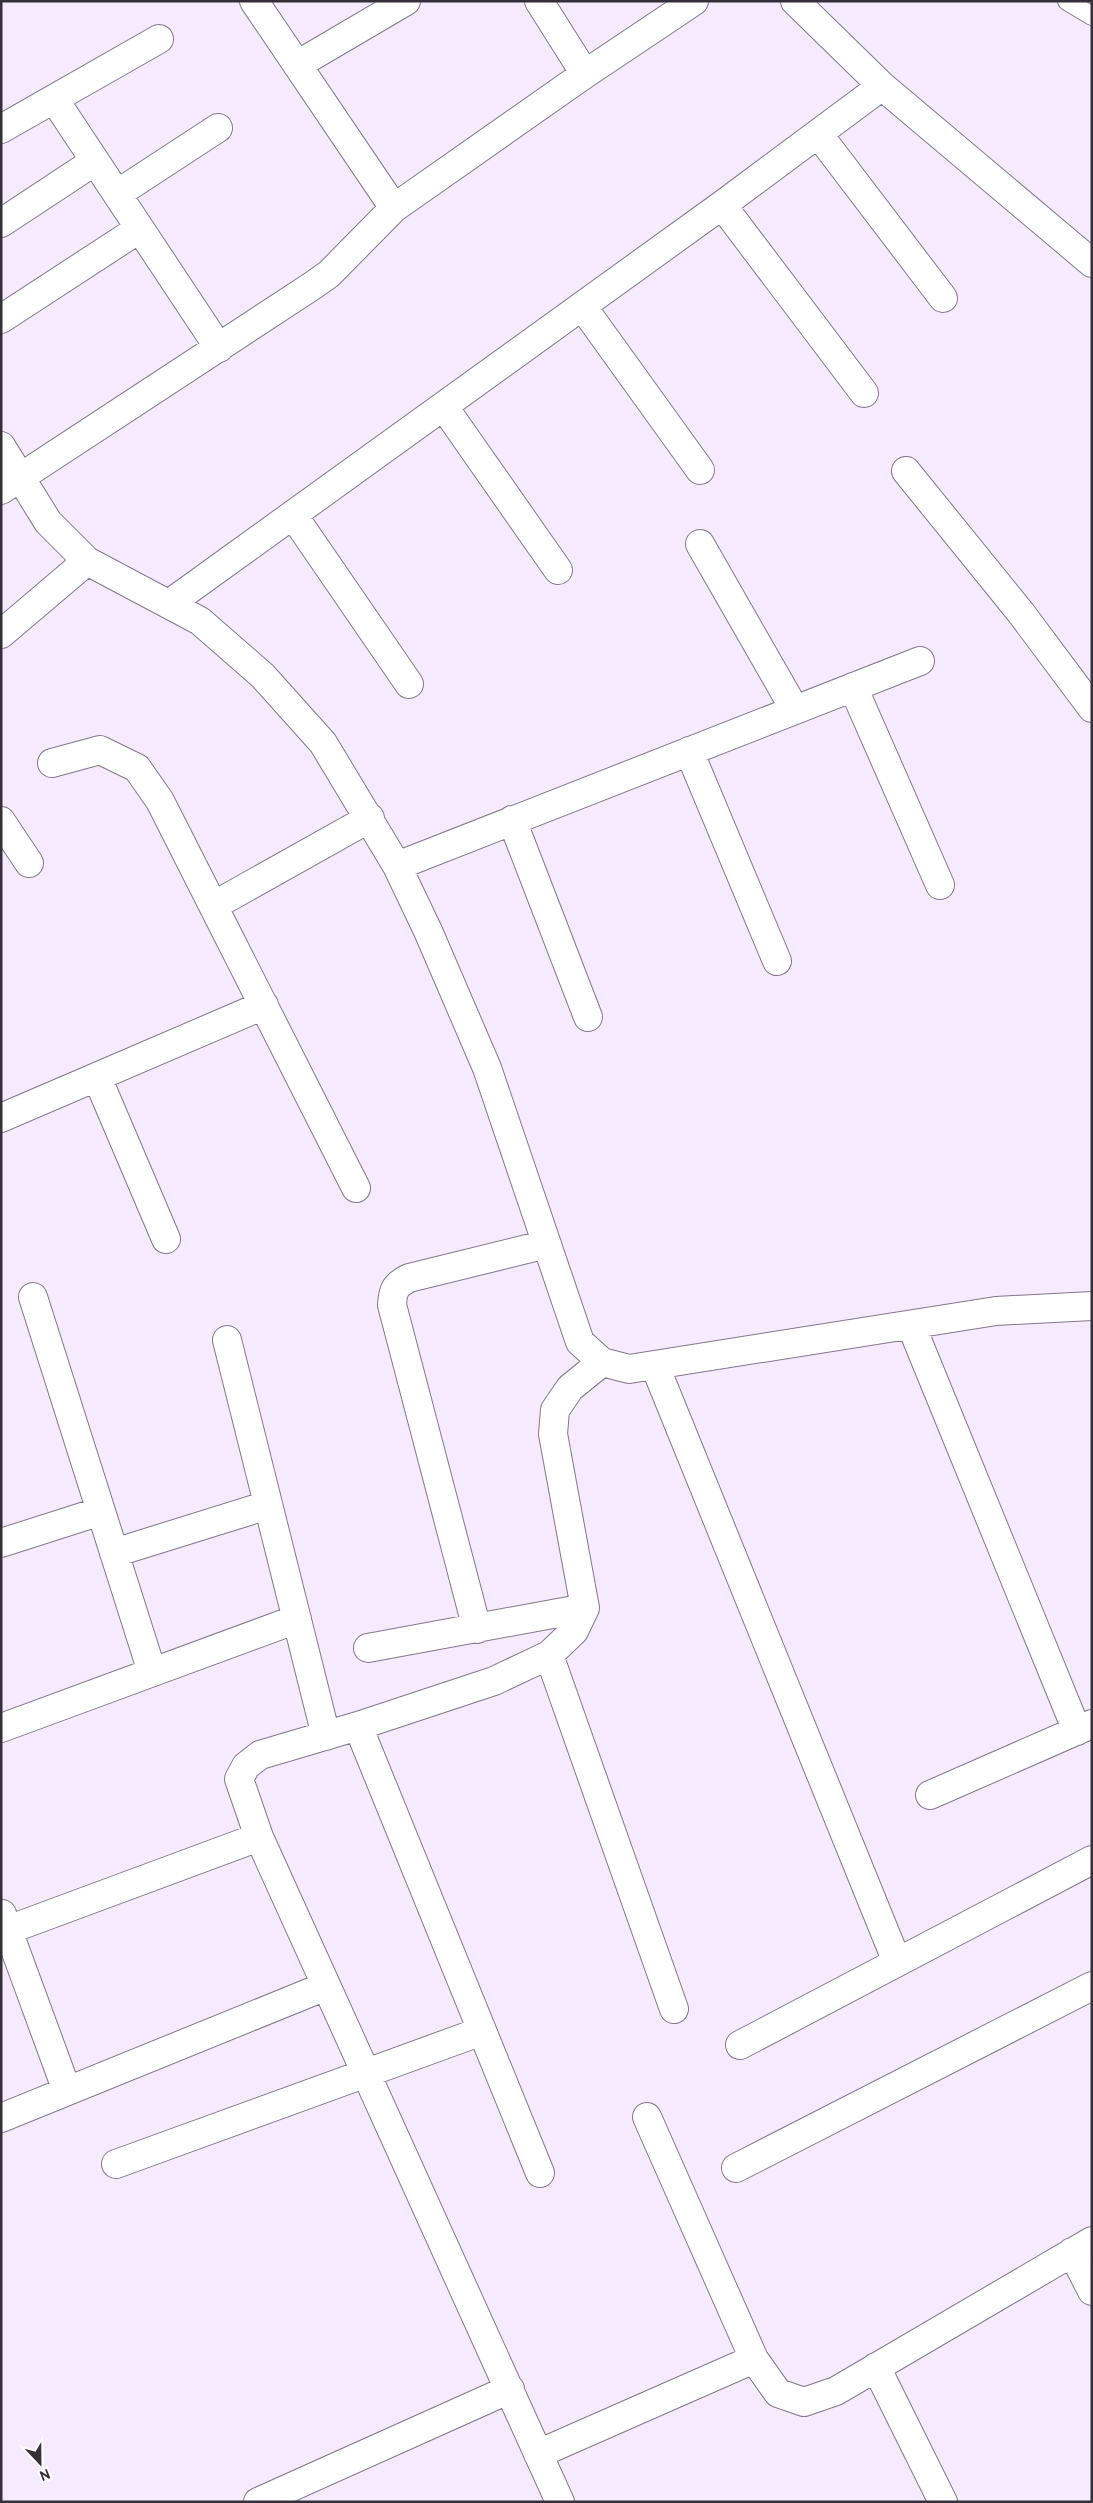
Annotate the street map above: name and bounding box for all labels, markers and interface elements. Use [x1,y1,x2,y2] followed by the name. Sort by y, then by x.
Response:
[15,2438,65,2488] north arrow
[36,2464,52,2483] text: N

